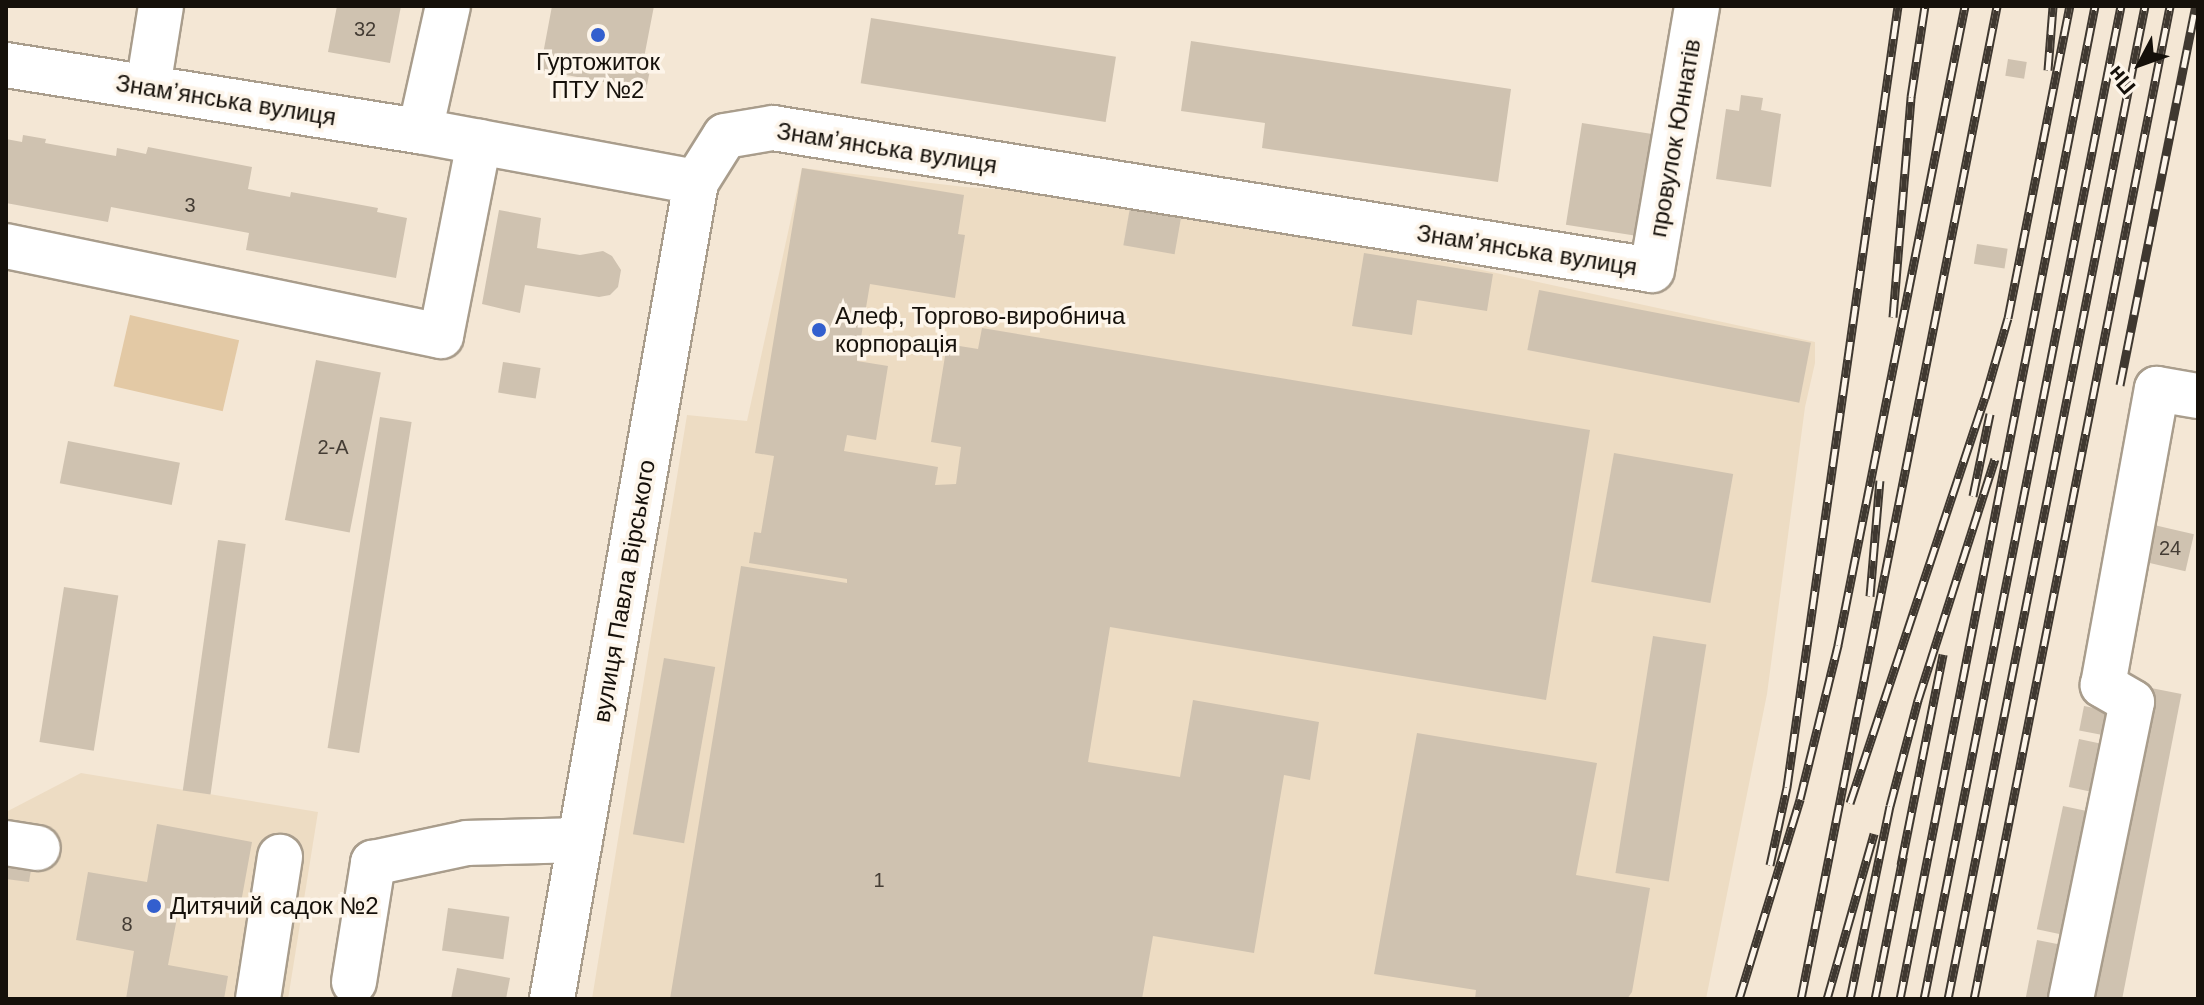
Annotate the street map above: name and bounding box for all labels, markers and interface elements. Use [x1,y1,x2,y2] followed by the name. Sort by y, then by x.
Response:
[354,17,376,41] house number: 32
[2100,24,2180,104] north arrow
[589,26,607,44] marker: Гуртожиток ПТУ №2
[1643,37,1707,239] street label: провулок Юннатів
[536,48,660,104] place label: Гуртожиток ПТУ №2
[2103,61,2140,99] text: Пн
[114,68,338,132] street label: Знамʼянська вулиця
[775,116,999,180] street label: Знамʼянська вулиця
[184,193,196,217] house number: 3
[1415,218,1639,282] street label: Знамʼянська вулиця
[835,302,1125,358] place label: Алеф, Торгово-виробнича корпорація
[810,321,828,339] marker: Алеф, Торгово-виробнича корпорація
[317,435,349,459] house number: 2-А
[587,457,661,725] street label: вулиця Павла Вірського
[2159,536,2181,560] house number: 24
[873,868,885,892] house number: 1
[170,892,379,920] place label: Дитячий садок №2
[145,897,163,915] marker: Дитячий садок №2
[121,912,133,936] house number: 8

